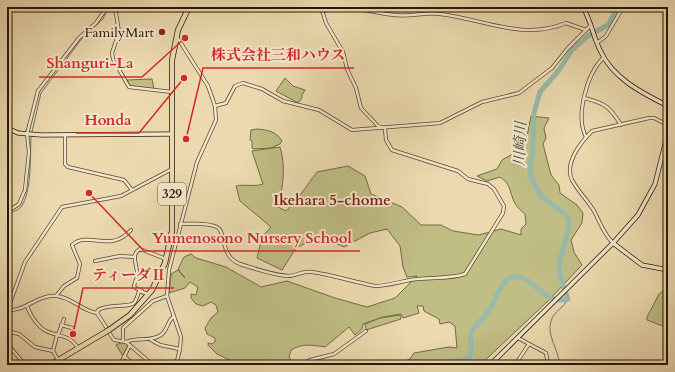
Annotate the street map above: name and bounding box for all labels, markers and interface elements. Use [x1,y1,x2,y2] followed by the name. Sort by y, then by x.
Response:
[84,23,155,42] place label: FamilyMart
[157,27,167,37] marker: FamilyMart
[203,41,354,68] callout: 株式会社三和ハウス
[211,45,345,65] text: 株式会社三和ハウス
[39,50,142,77] callout: Shanguri-La
[46,53,134,73] text: Shanguri-La
[76,106,139,133] callout: Honda
[85,110,132,130] text: Honda
[509,119,531,167] water label: 川崎川
[158,183,186,205] road number: 329
[273,190,391,210] district label: Ikehara 5-chome
[144,224,360,251] callout: Yumenosono Nursery School
[152,228,353,248] text: Yumenosono Nursery School
[83,261,174,288] callout: ティーダⅡ
[92,265,166,285] text: ティーダⅡ

